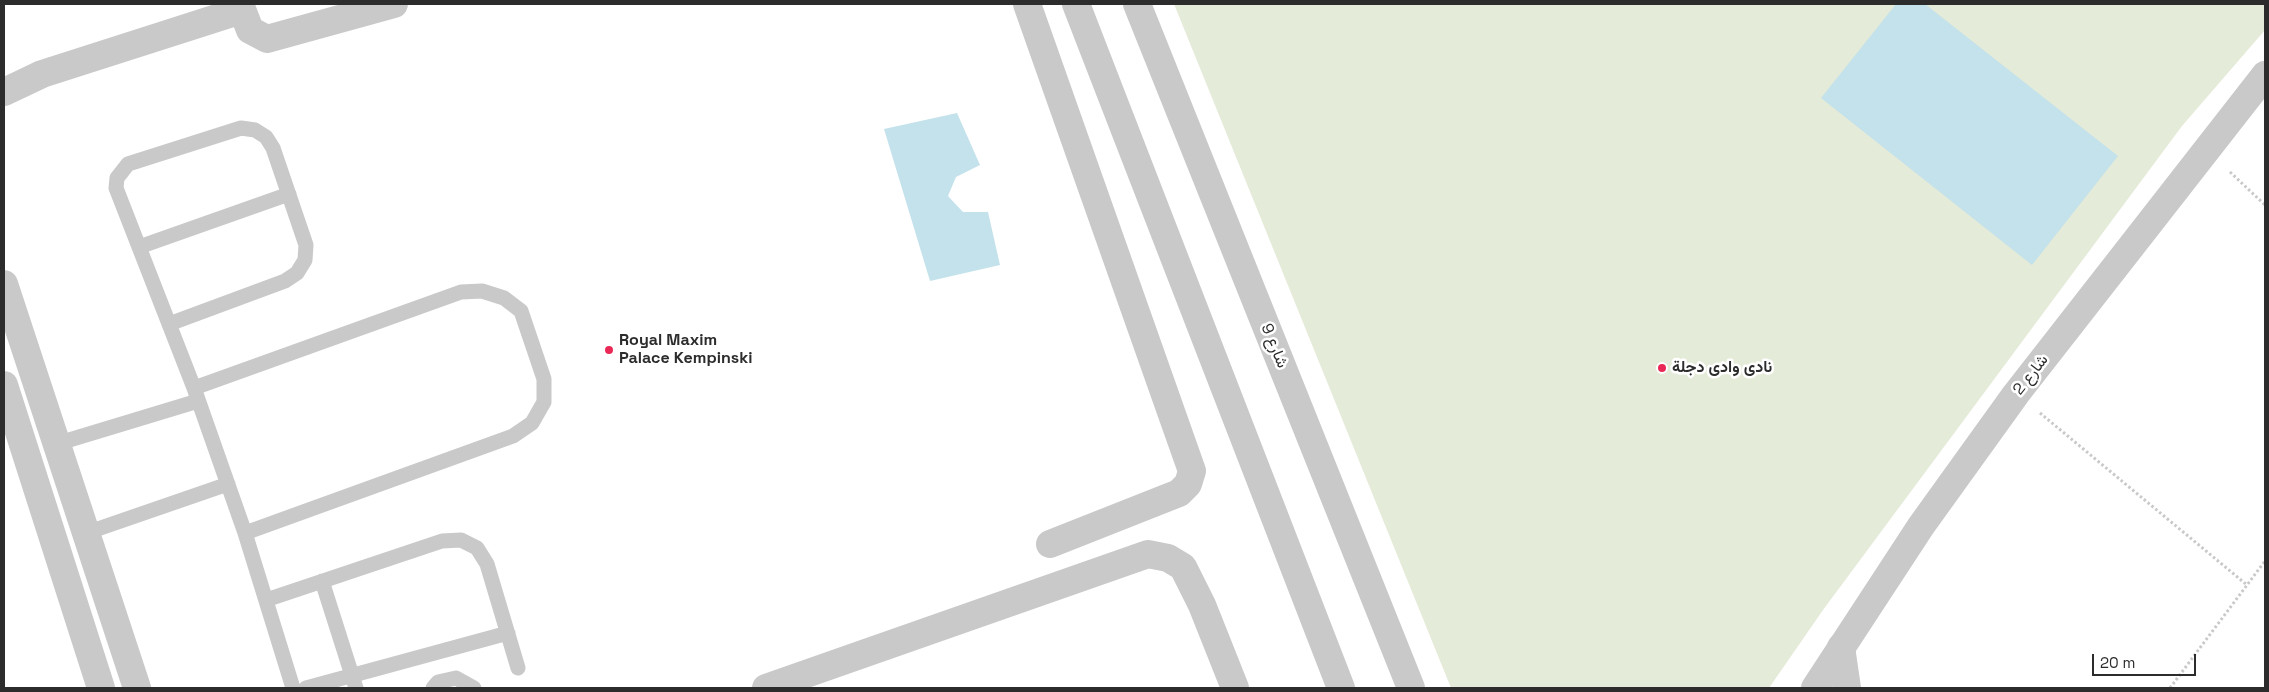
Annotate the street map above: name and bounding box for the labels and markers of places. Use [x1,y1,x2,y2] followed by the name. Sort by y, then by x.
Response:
[619,331,752,369] place label: Royal Maxim Palace Kempinski
[603,344,615,356] marker: Royal Maxim Palace Kempinski
[1672,358,1772,378] place label: نادى وادى دجلة
[1656,362,1668,374] marker: نادى وادى دجلة

